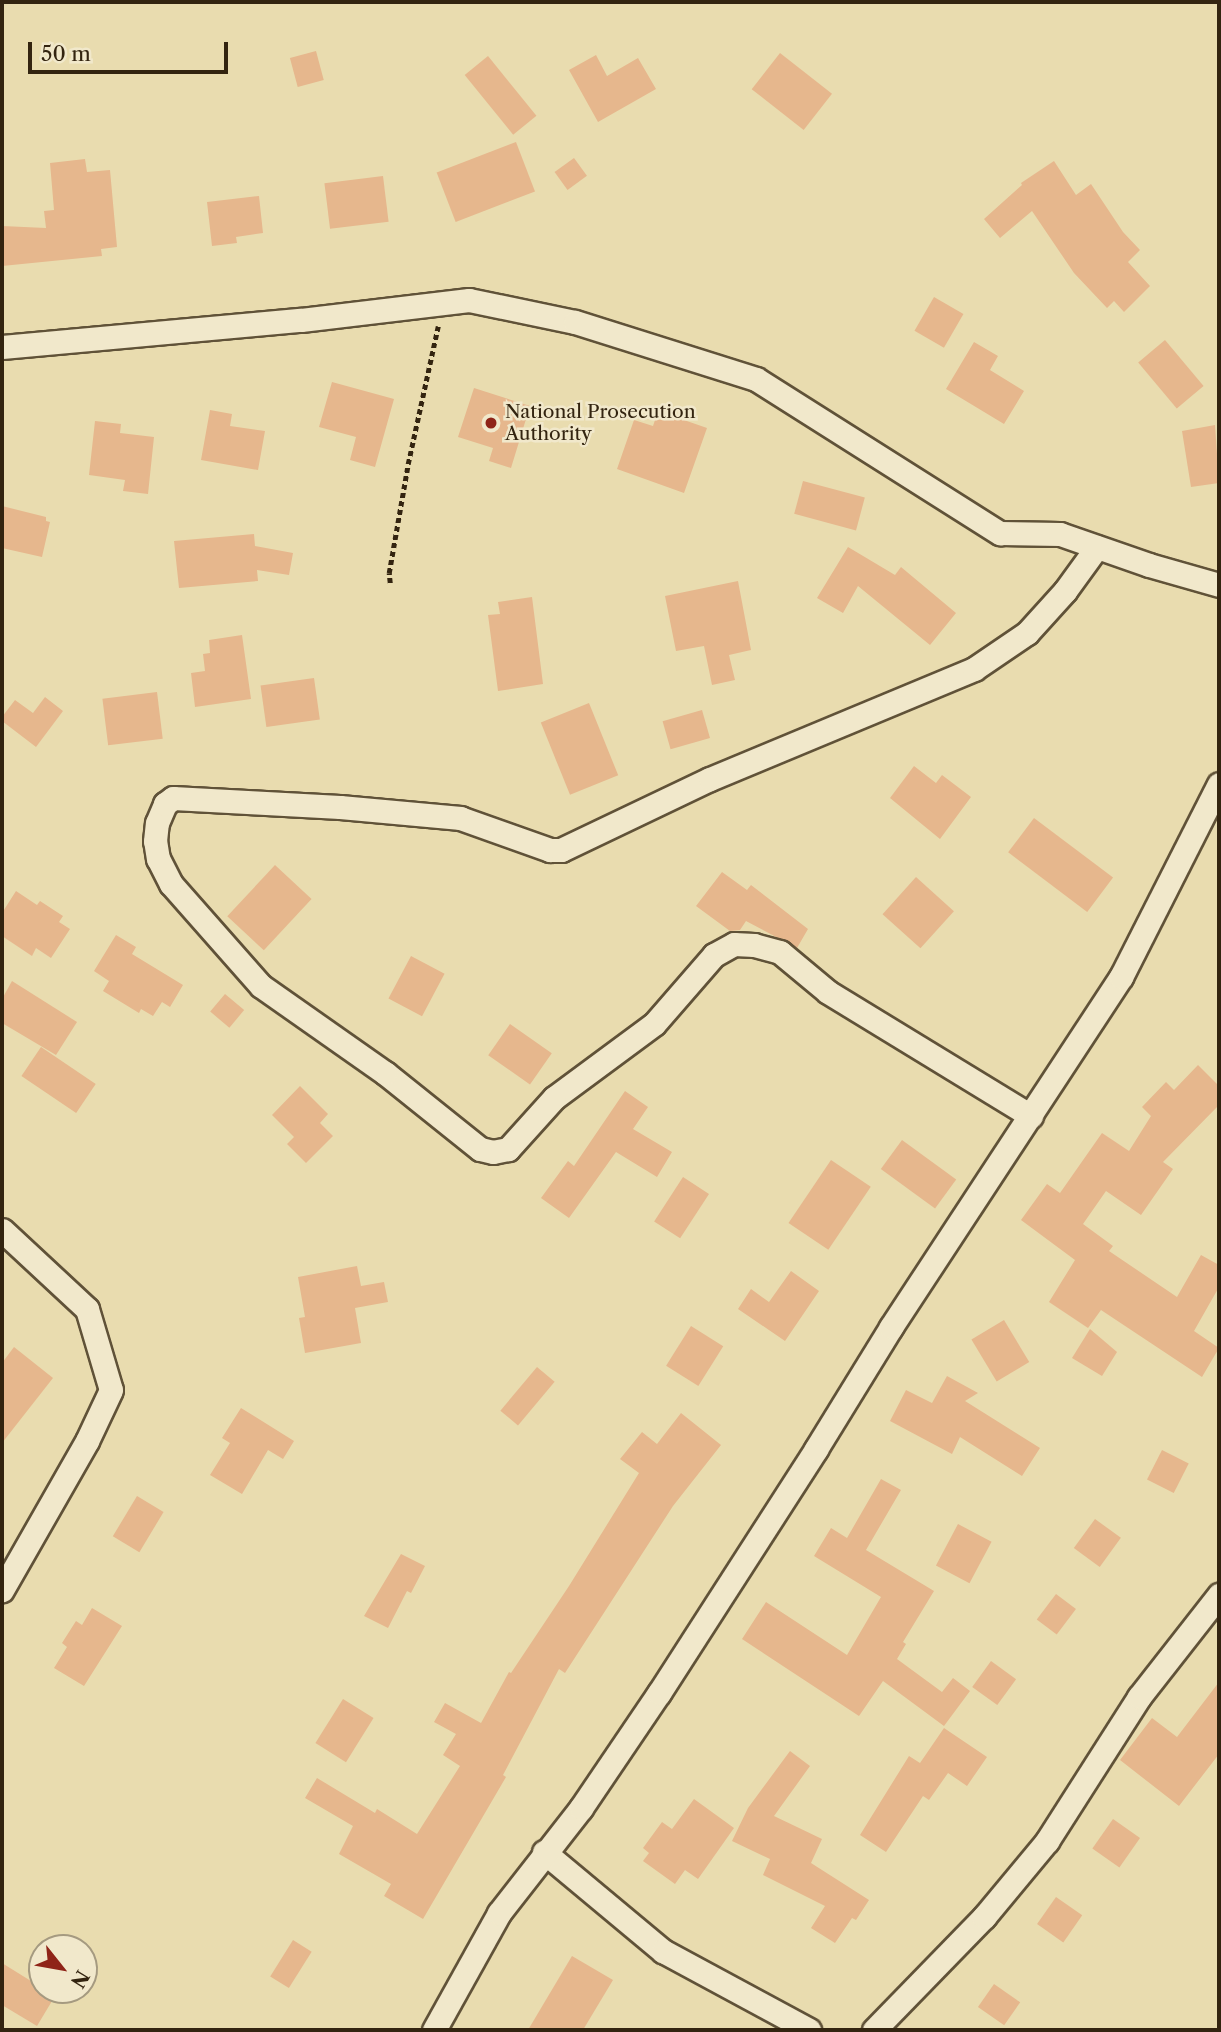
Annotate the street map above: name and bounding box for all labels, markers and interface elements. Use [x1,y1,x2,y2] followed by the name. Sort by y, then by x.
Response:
[32,28,231,72] scale bar
[41,41,91,66] text: 50 m
[505,401,696,445] place label: National Prosecution Authority
[483,415,499,431] marker: National Prosecution Authority
[28,1934,98,2004] north arrow
[66,1966,94,1992] text: N

